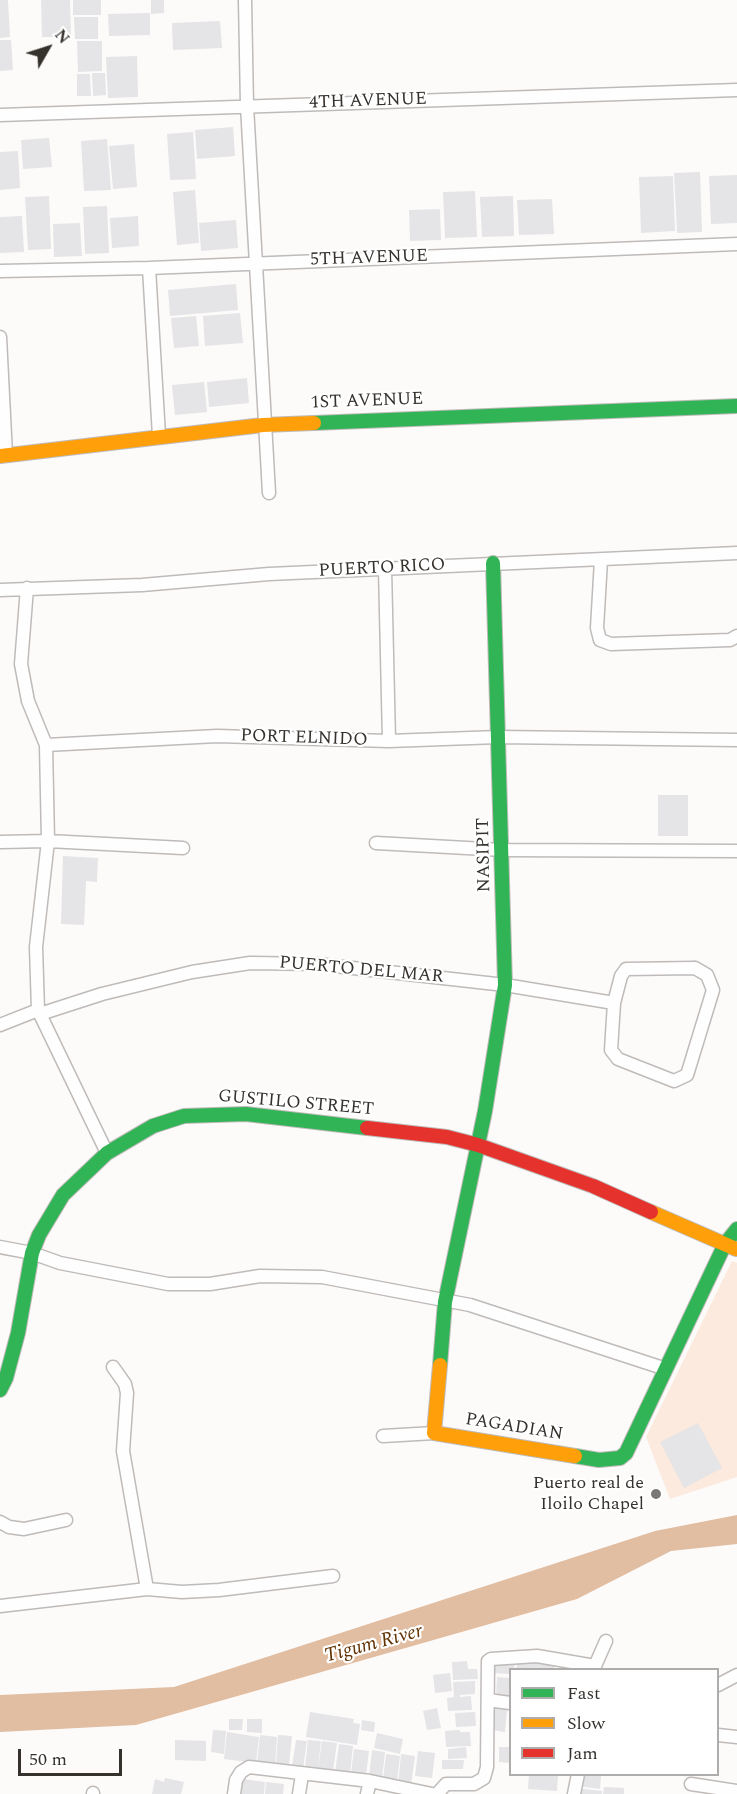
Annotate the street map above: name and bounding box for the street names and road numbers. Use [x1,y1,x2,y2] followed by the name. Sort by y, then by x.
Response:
[309,89,427,115] street label: 4TH AVENUE
[310,246,428,272] street label: 5TH AVENUE
[310,389,424,415] street label: 1ST AVENUE
[318,555,446,583] street label: PUERTO RICO
[240,726,368,752] street label: PORT ELNIDO
[474,818,496,892] street label: NASIPIT
[278,953,444,989] street label: PUERTO DEL MAR
[217,1086,375,1122] street label: GUSTILO STREET
[464,1410,564,1446] street label: PAGADIAN

